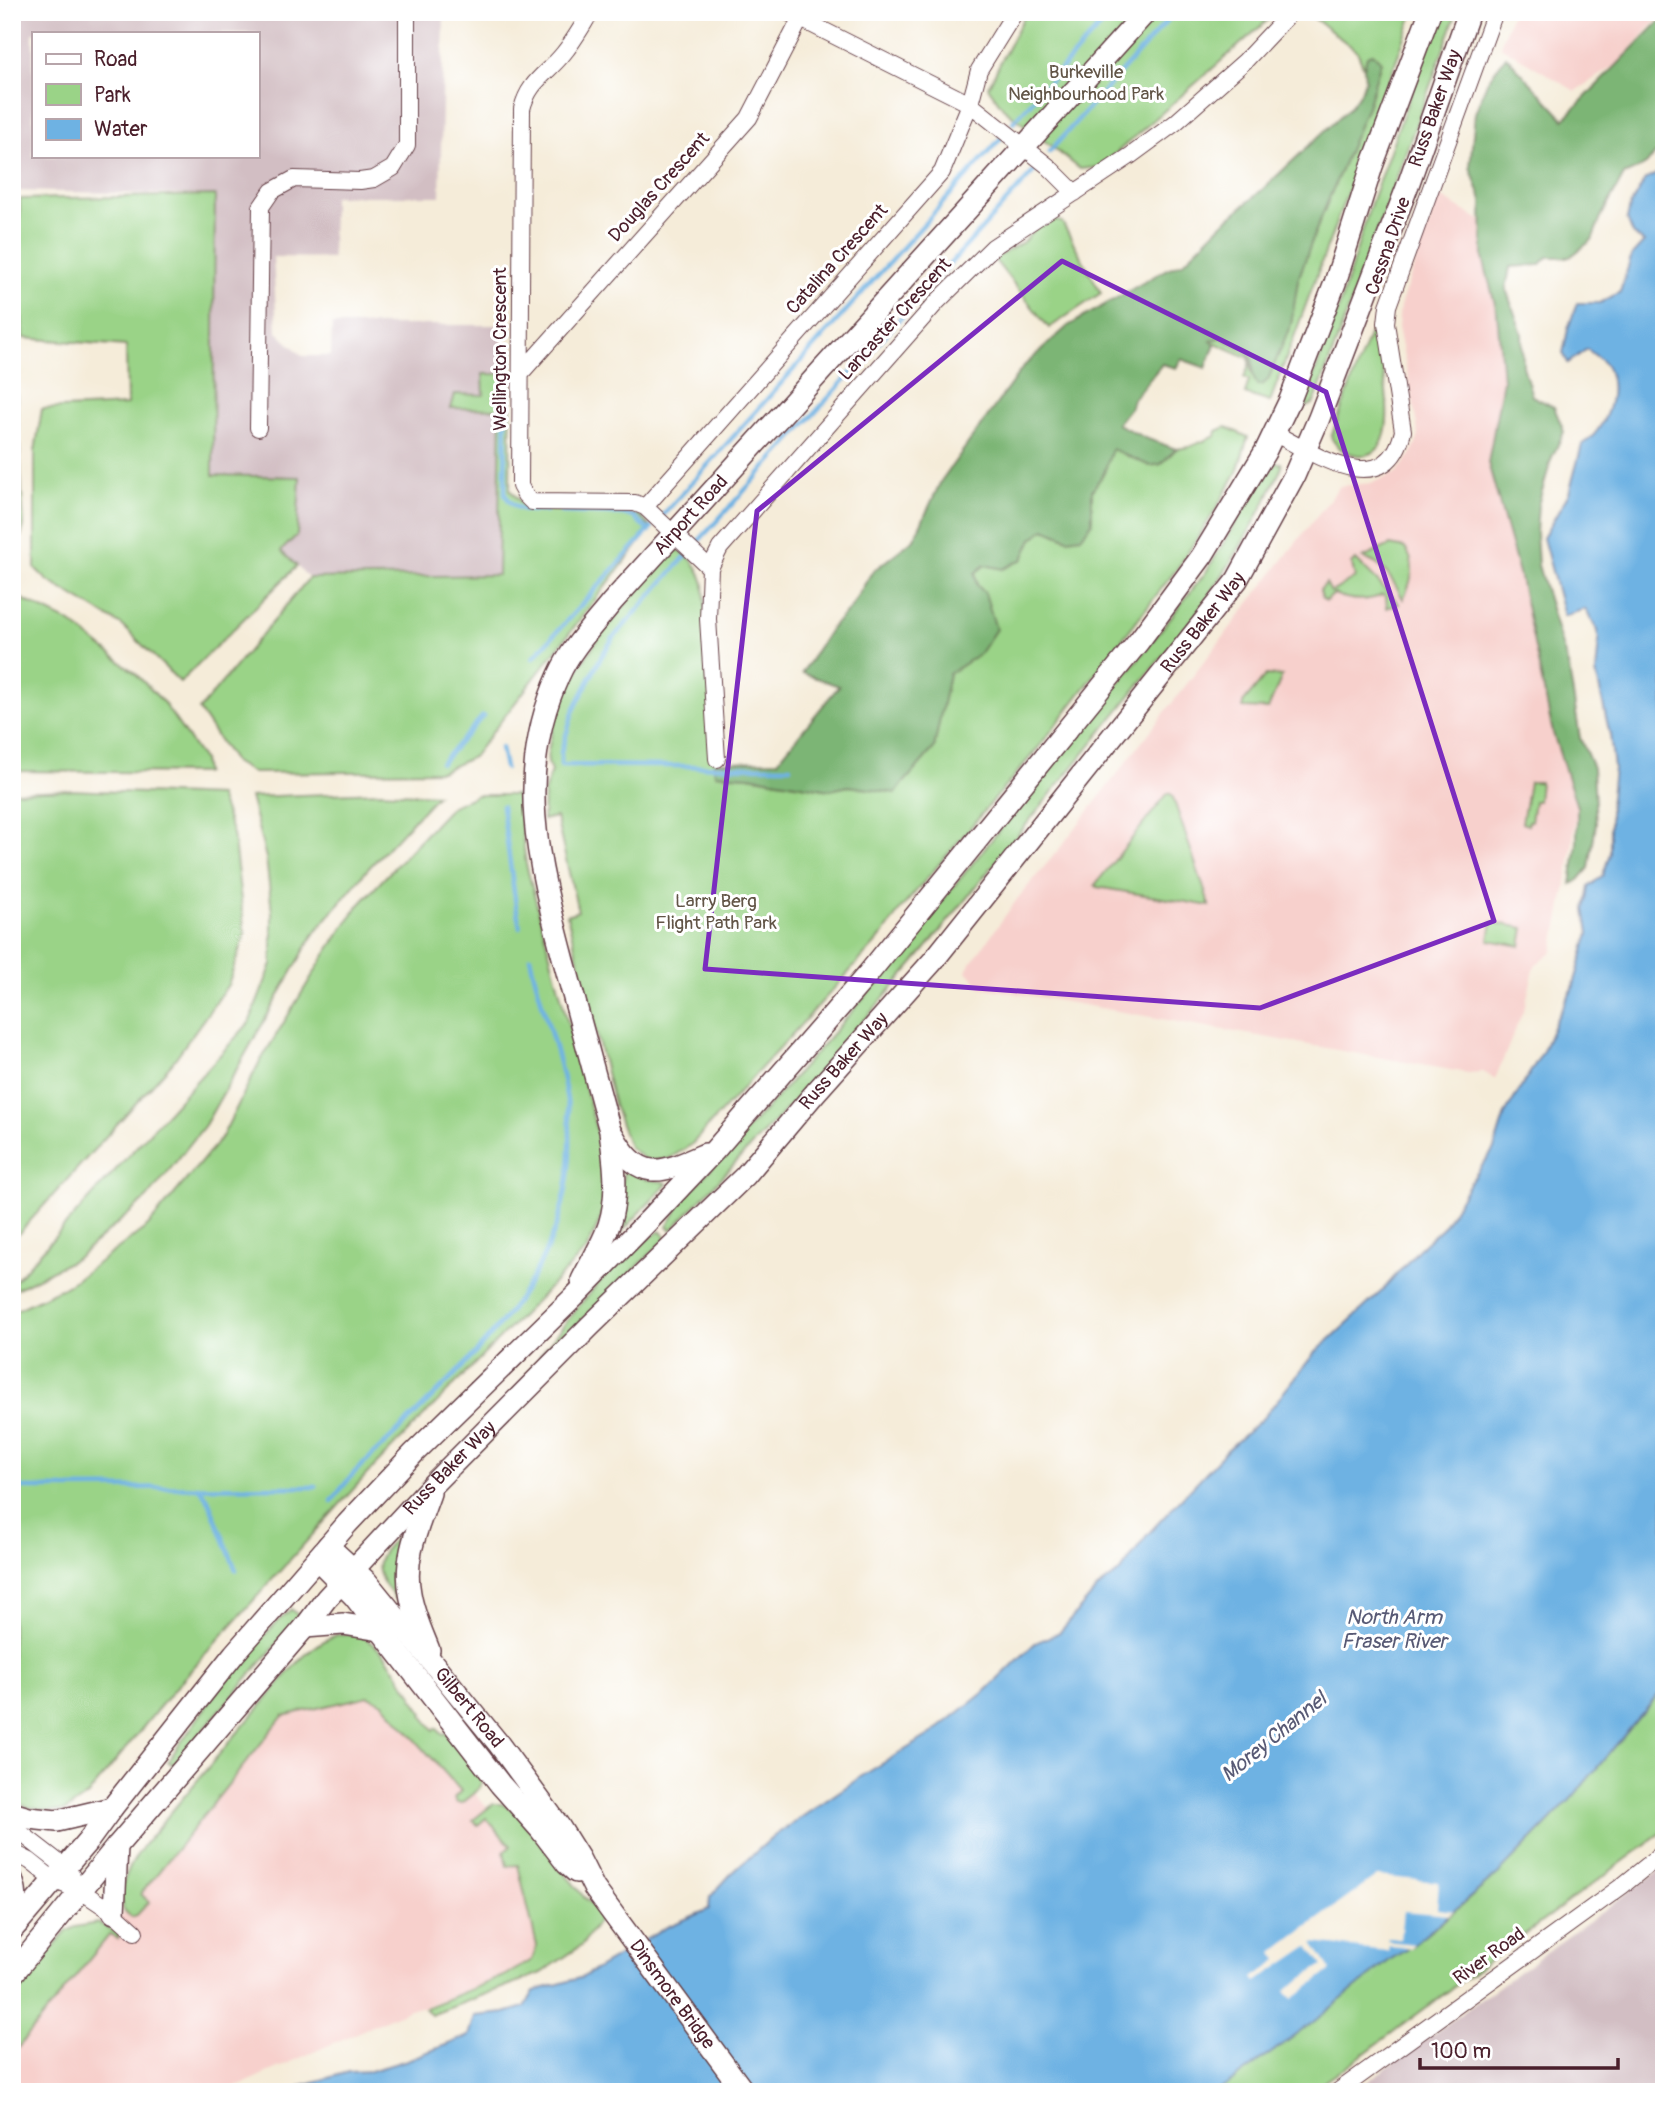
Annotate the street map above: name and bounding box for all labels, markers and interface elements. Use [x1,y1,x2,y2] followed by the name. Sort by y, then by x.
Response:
[32,32,259,158] legend
[94,46,138,73] text: Road
[1403,46,1467,170] street label: Russ Baker Way
[1008,60,1164,106] park label: Burkeville Neighbourhood Park
[94,82,131,109] text: Park
[94,116,148,143] text: Water
[603,127,715,247] street label: Douglas Crescent
[1360,193,1416,298] street label: Cessna Drive
[781,198,893,319] street label: Catalina Crescent
[833,252,957,386] street label: Lancaster Crescent
[488,267,512,431] street label: Wellington Crescent
[648,470,733,560] street label: Airport Road
[1155,568,1251,678] street label: Russ Baker Way
[655,889,777,935] park label: Larry Berg Flight Path Park
[794,1007,893,1115] street label: Russ Baker Way
[398,1416,501,1520] street label: Russ Baker Way
[1341,1604,1449,1655] water label: North Arm Fraser River
[429,1662,509,1753] street label: Gilbert Road
[1216,1685,1334,1788] water label: Morey Channel
[1448,1922,1530,1990] street label: River Road
[624,1935,721,2054] street label: Dinsmore Bridge
[1420,2027,1618,2071] scale bar
[1431,2038,1491,2065] text: 100 m

